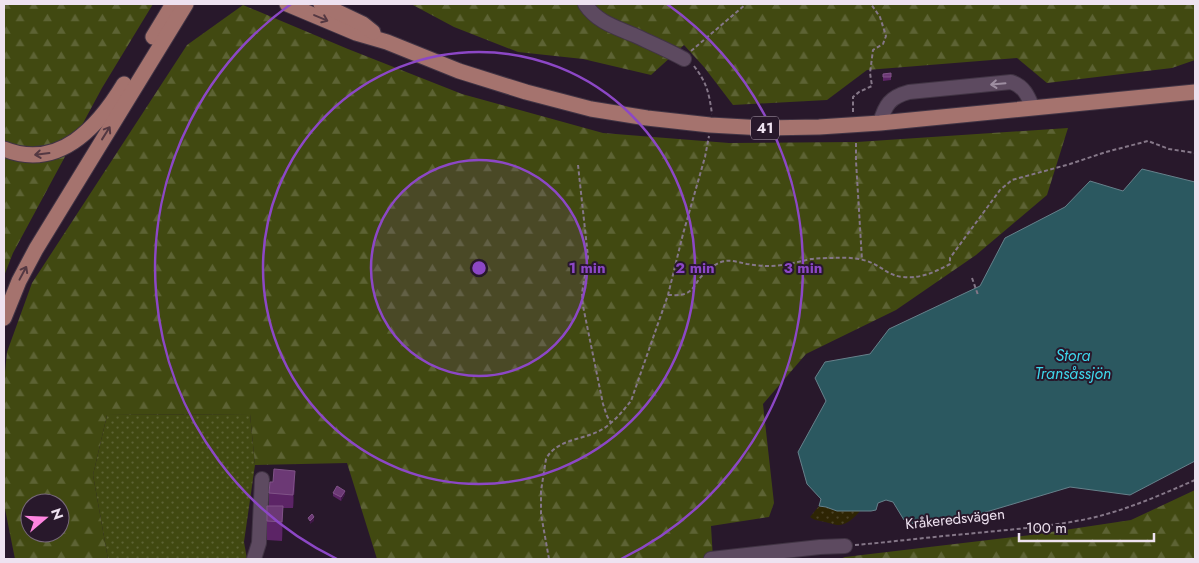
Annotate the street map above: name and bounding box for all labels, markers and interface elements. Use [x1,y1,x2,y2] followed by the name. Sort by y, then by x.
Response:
[314,15,329,24] one-way arrow
[990,79,1006,88] one-way arrow
[751,116,779,140] road number: 41
[101,127,111,141] one-way arrow
[34,149,50,159] one-way arrow
[568,257,606,279] text: 1 min
[675,257,715,279] text: 2 min
[784,257,822,279] text: 3 min
[470,259,488,277] centre of rings
[19,266,28,281] one-way arrow
[1035,344,1111,385] water label: Stora Transåssjön
[20,493,70,543] north arrow
[904,503,1006,535] street label: Kråkeredsvägen
[46,505,69,522] text: N
[1019,510,1154,542] scale bar
[1026,517,1067,539] text: 100 m

